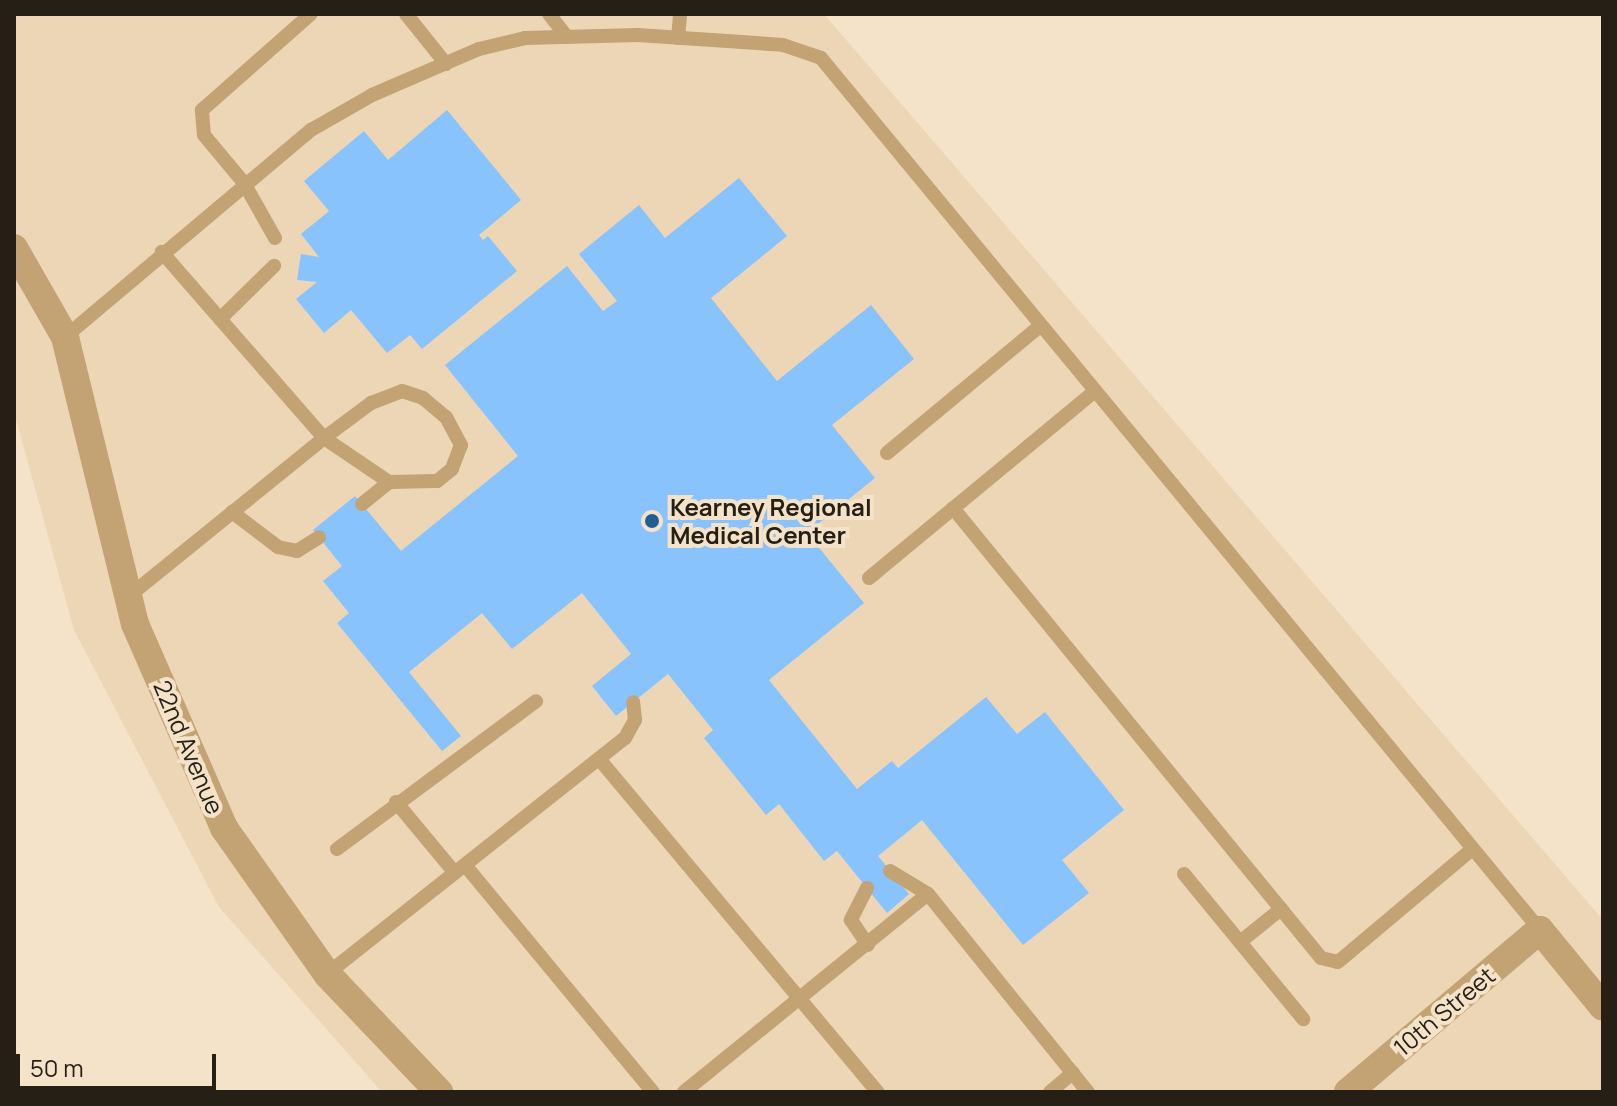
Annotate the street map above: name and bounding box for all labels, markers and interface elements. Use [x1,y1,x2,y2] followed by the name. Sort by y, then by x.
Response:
[670,493,872,549] place label: Kearney Regional Medical Center
[641,510,663,532] marker: Kearney Regional Medical Center
[148,676,230,818] street label: 22nd Avenue
[1388,960,1500,1062] street label: 10th Street
[20,1038,220,1088] scale bar
[30,1051,84,1084] text: 50 m

